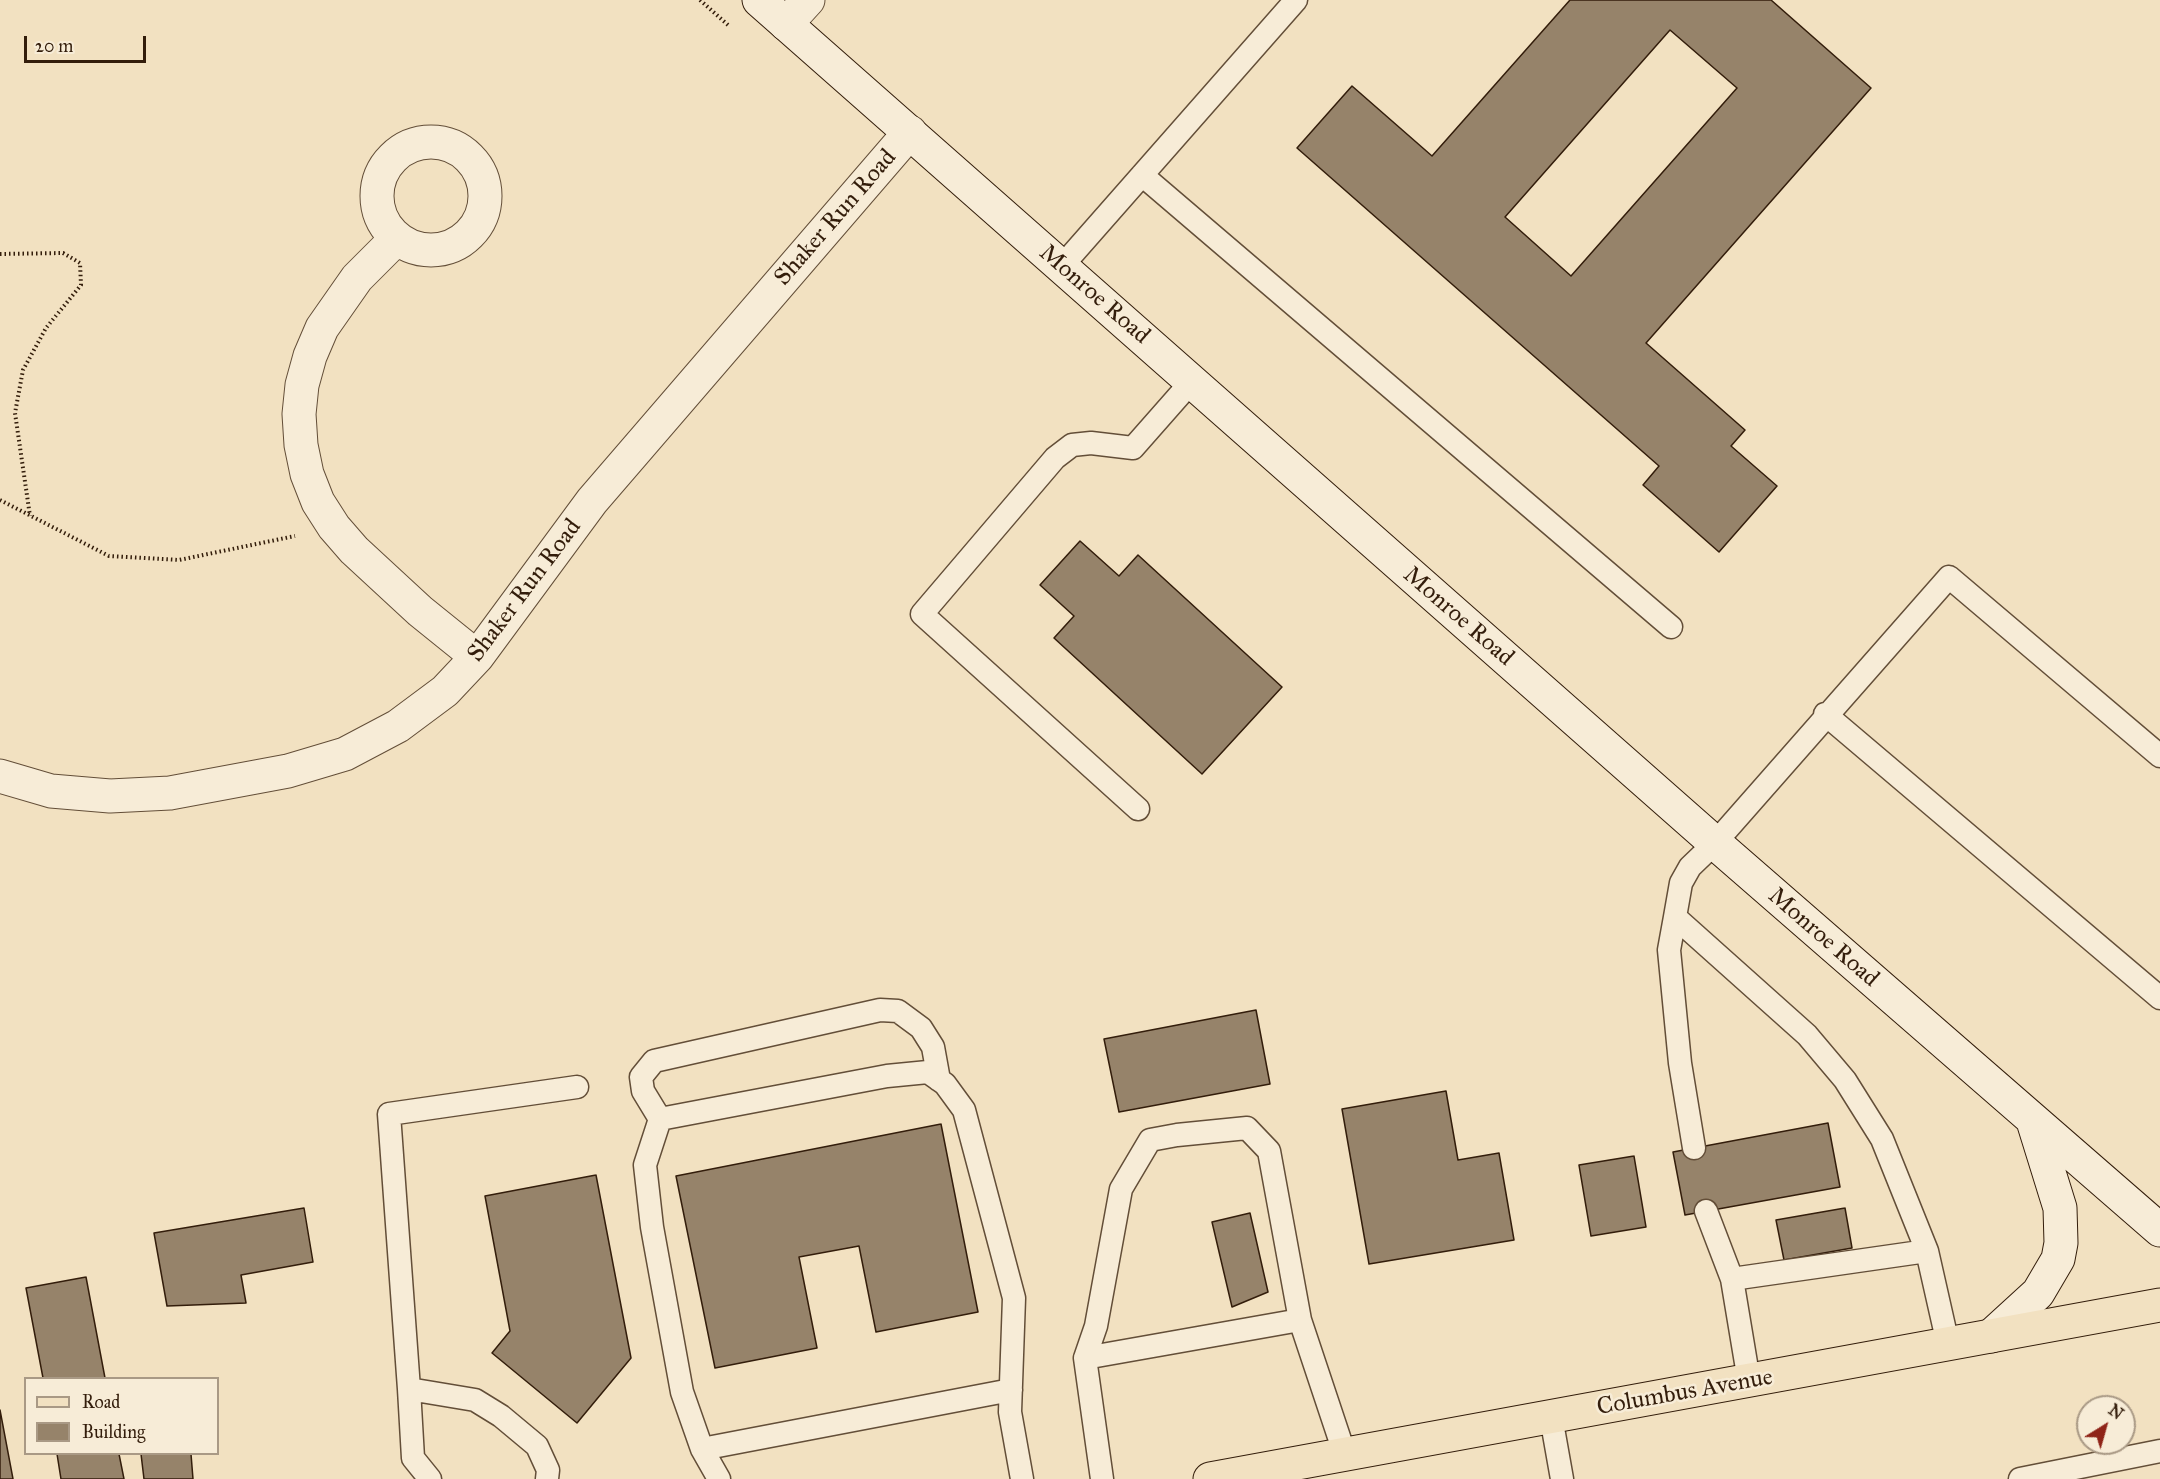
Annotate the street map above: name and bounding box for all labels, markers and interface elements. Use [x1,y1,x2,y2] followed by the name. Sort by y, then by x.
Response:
[27,24,148,62] scale bar
[35,35,73,57] text: 20 m
[769,144,903,292] street label: Shaker Run Road
[1033,239,1155,351] street label: Monroe Road
[462,514,588,668] street label: Shaker Run Road
[1397,561,1519,673] street label: Monroe Road
[1762,882,1884,994] street label: Monroe Road
[1595,1363,1775,1423] street label: Columbus Avenue
[24,1377,219,1455] legend
[82,1391,120,1413] text: Road
[2076,1395,2136,1455] north arrow
[2105,1400,2127,1423] text: N
[82,1421,145,1443] text: Building

